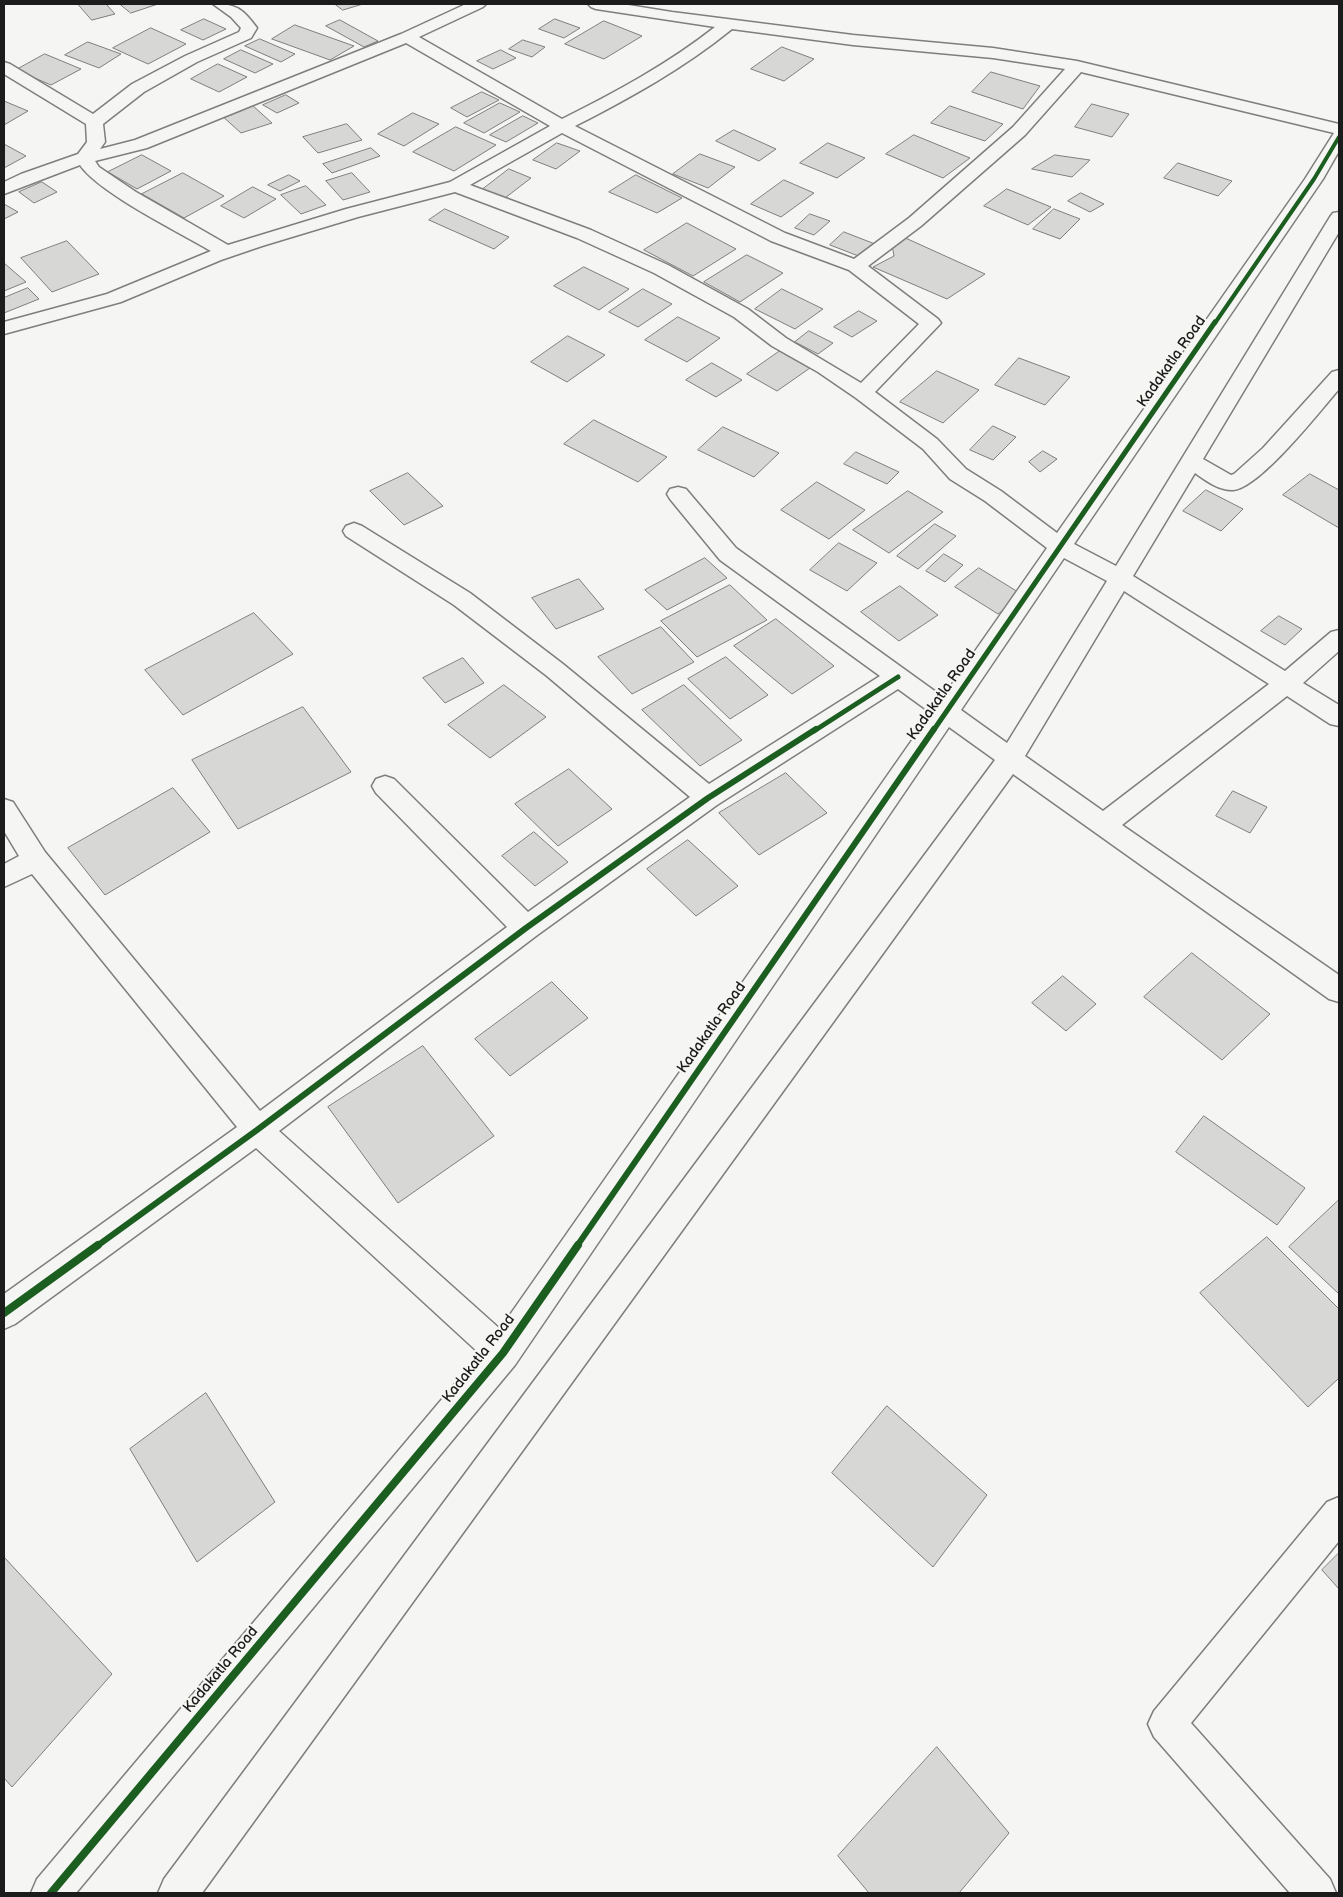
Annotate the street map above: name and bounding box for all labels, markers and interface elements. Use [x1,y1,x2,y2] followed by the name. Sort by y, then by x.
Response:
[1134,313,1210,411] street label: Kadakatla Road
[904,646,980,744] street label: Kadakatla Road
[674,979,750,1077] street label: Kadakatla Road
[439,1311,519,1407] street label: Kadakatla Road
[180,1623,262,1717] street label: Kadakatla Road

